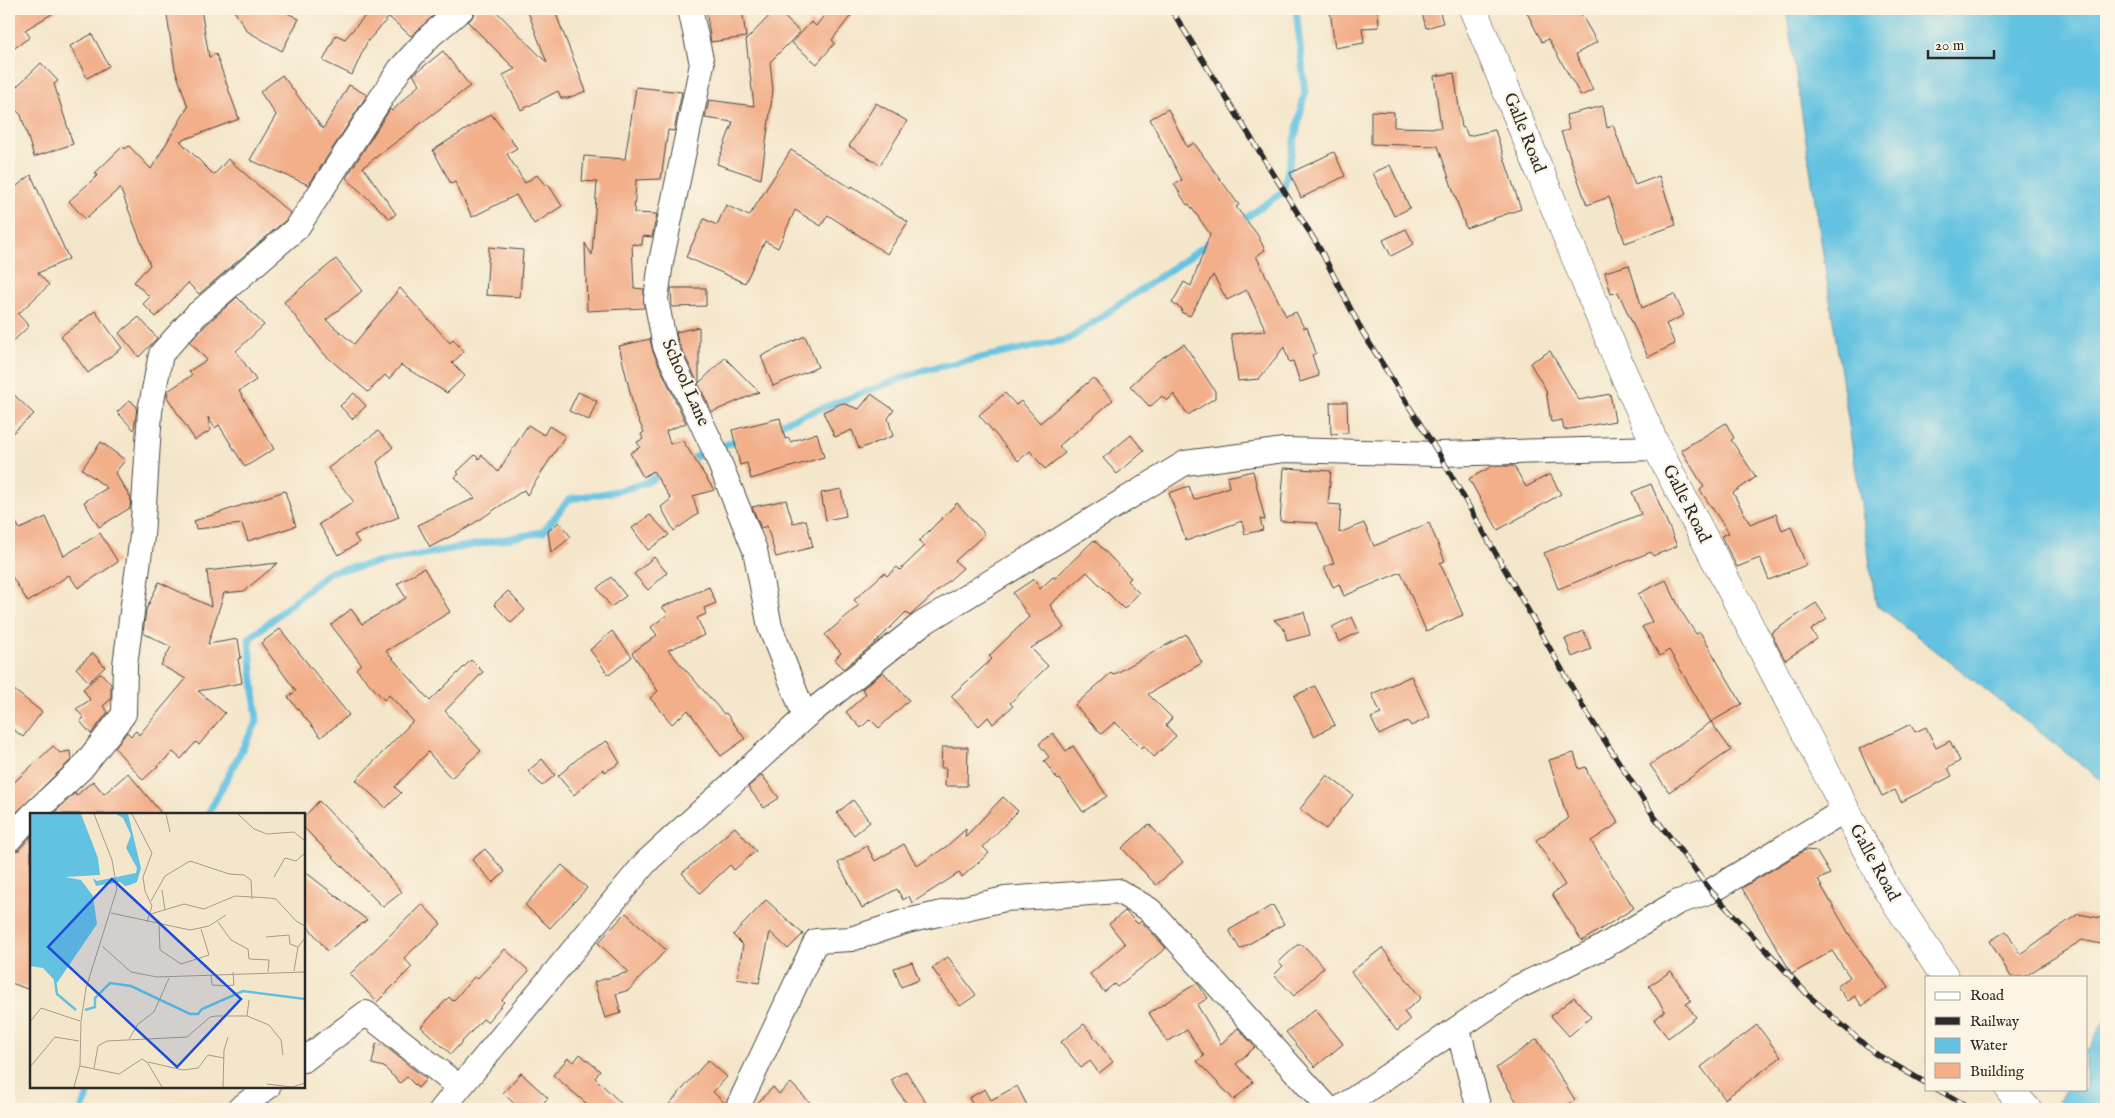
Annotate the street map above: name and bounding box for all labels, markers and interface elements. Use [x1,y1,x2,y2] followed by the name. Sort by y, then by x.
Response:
[1928,28,1994,60] scale bar
[1935,36,1965,55] text: 20 m
[1497,89,1551,177] street label: Galle Road
[656,336,714,430] street label: School Lane
[1657,461,1716,547] street label: Galle Road
[30,813,305,1088] inset map
[1843,820,1905,906] street label: Galle Road
[1925,976,2088,1090] legend
[1970,986,2005,1005] text: Road
[1970,1012,2020,1031] text: Railway
[1970,1036,2008,1055] text: Water
[1970,1062,2025,1081] text: Building

